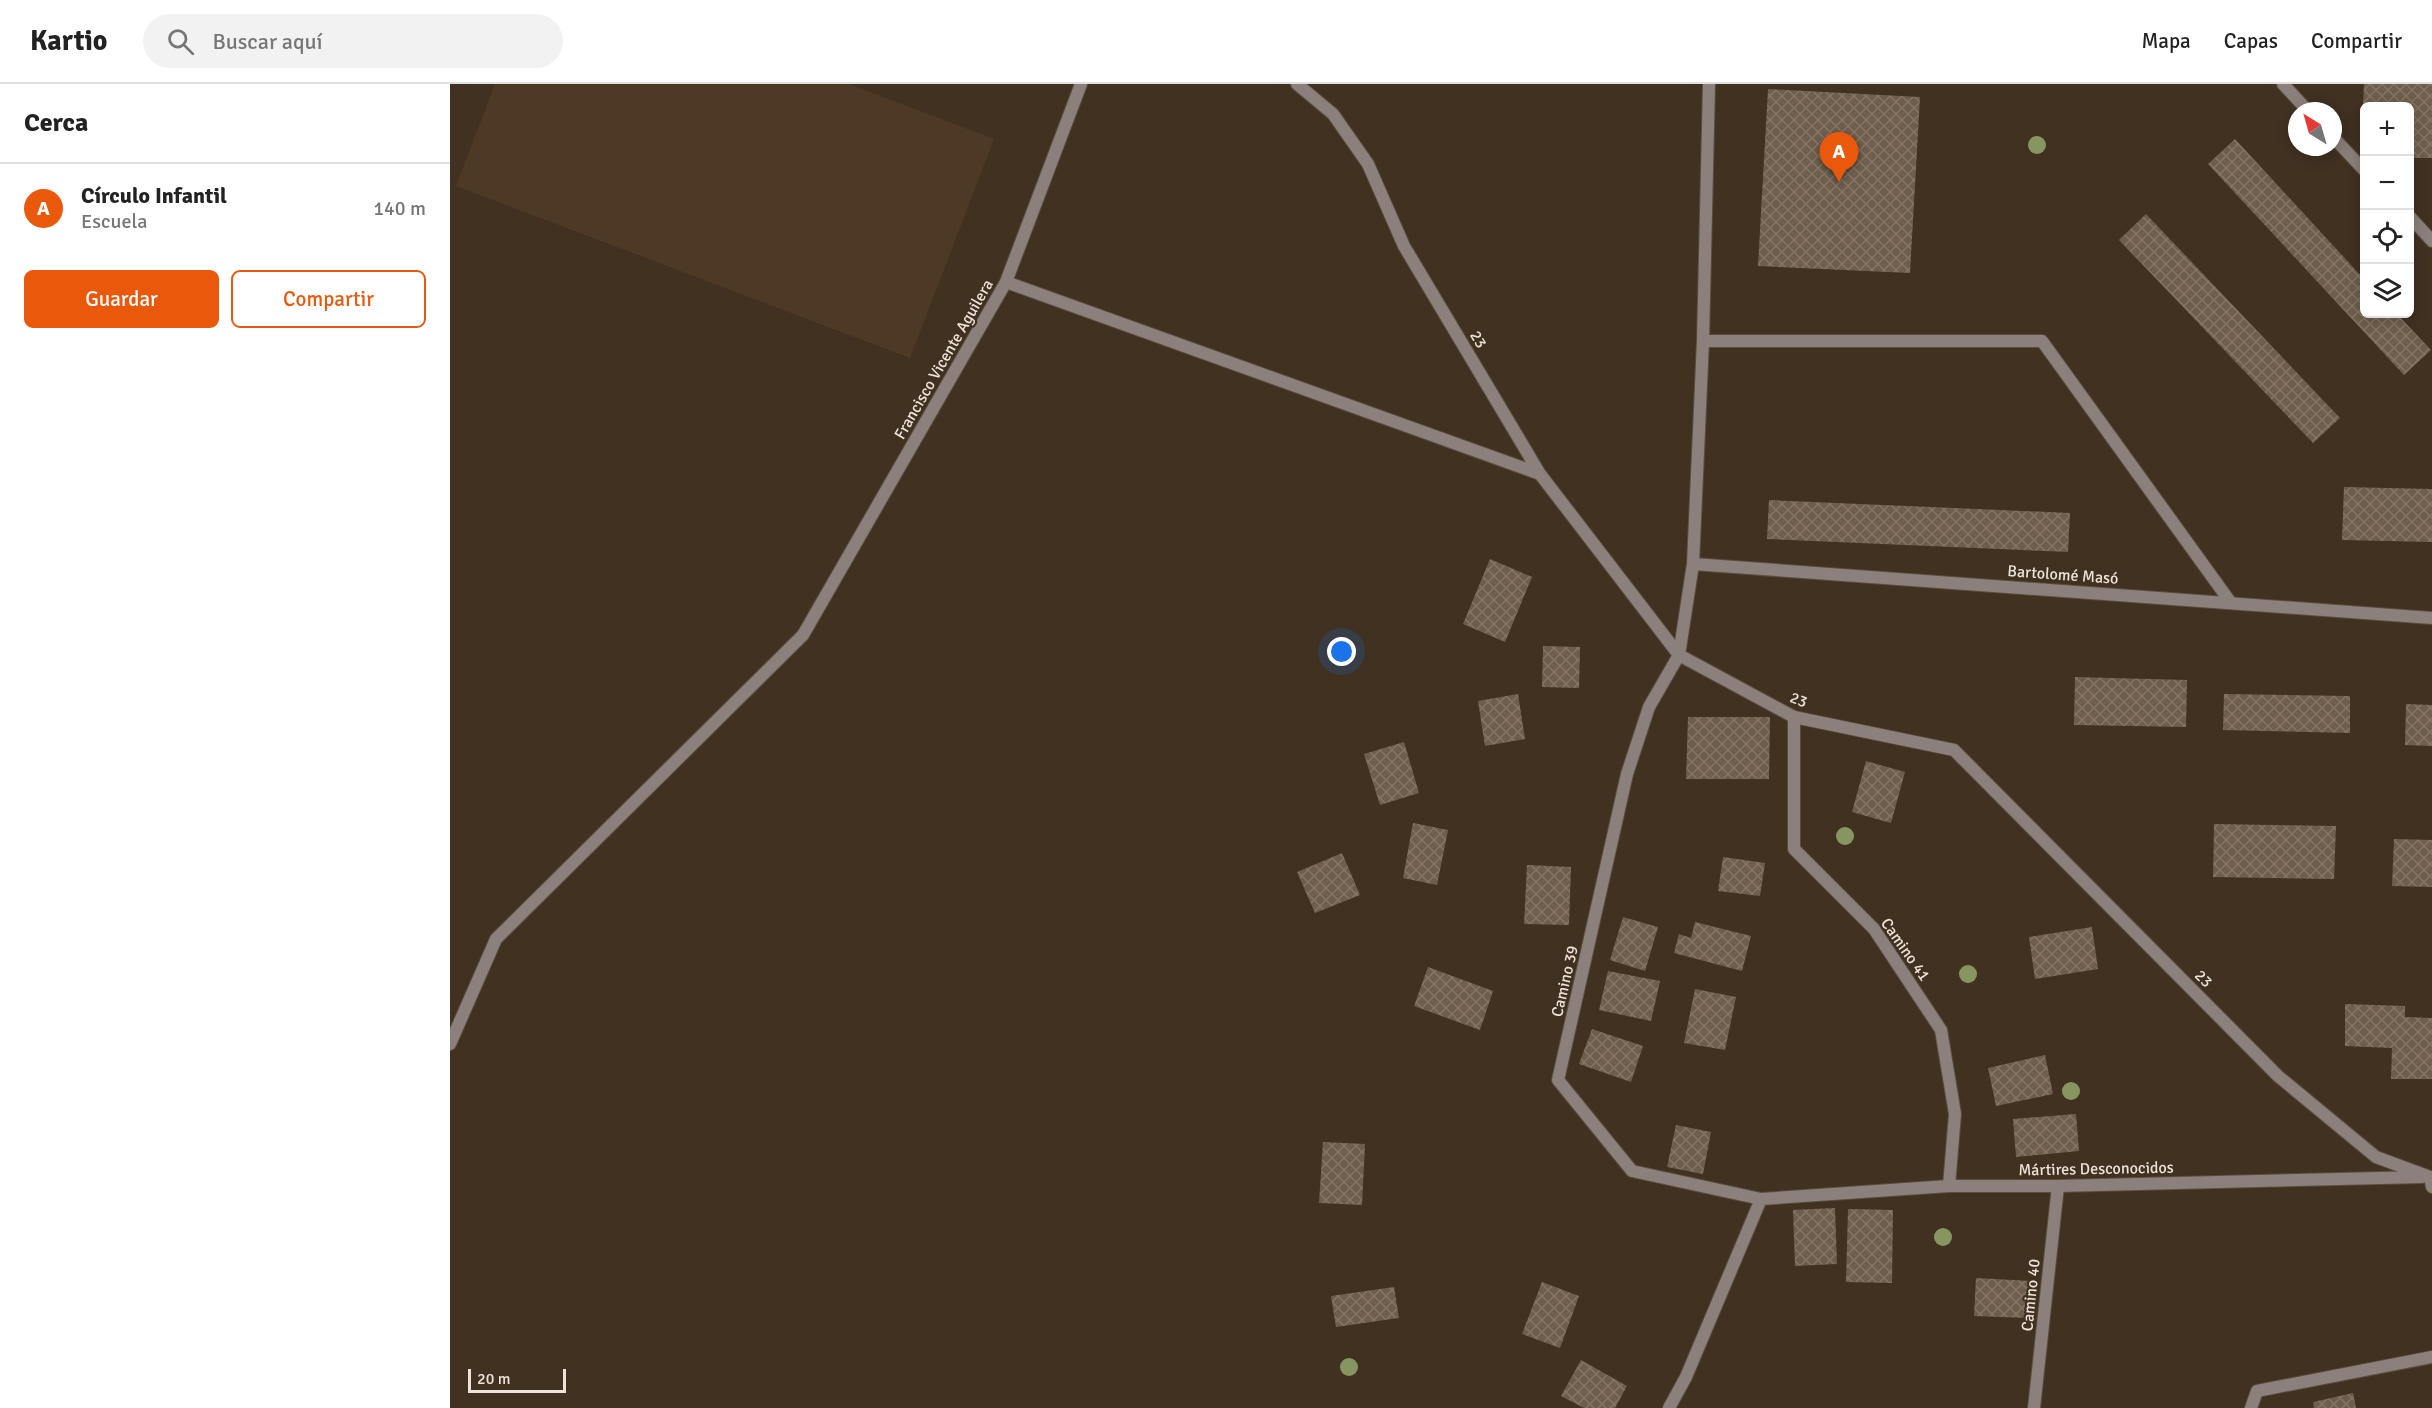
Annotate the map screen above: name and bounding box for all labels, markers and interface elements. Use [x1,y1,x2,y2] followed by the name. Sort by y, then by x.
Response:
[143,14,563,68] search box
[30,24,107,58] text: Kartio
[164,25,197,58] icon: search
[212,28,322,55] text: Buscar aquí
[2141,28,2191,54] text: Mapa
[2224,28,2278,54] text: Capas
[2311,28,2402,54] text: Compartir
[2288,102,2342,156] north arrow
[2360,102,2414,318] map controls
[2360,102,2414,156] button: +
[24,107,88,139] text: Cerca
[1820,132,1858,182] pin: A
[2360,156,2414,210] button: −
[81,182,227,209] text: Círculo Infantil
[37,196,50,221] text: A
[373,196,426,221] text: 140 m
[81,209,147,234] text: Escuela
[2360,210,2414,264] button: locate
[2360,264,2414,318] button: layers
[24,270,219,328] button: Guardar
[231,270,426,328] button: Compartir
[890,276,998,443] street label: Francisco Vicente Aguilera
[1465,327,1491,352] street label: 23
[2007,561,2119,589] street label: Bartolomé Masó
[1327,637,1356,666] your location
[1787,688,1810,712] street label: 23
[1876,914,1934,985] street label: Camino 41
[1547,944,1583,1019] street label: Camino 39
[2190,966,2216,992] street label: 23
[2018,1158,2174,1180] street label: Mártires Desconocidos
[2017,1258,2045,1332] street label: Camino 40
[468,1366,566,1394] scale bar
[477,1369,511,1389] text: 20 m

